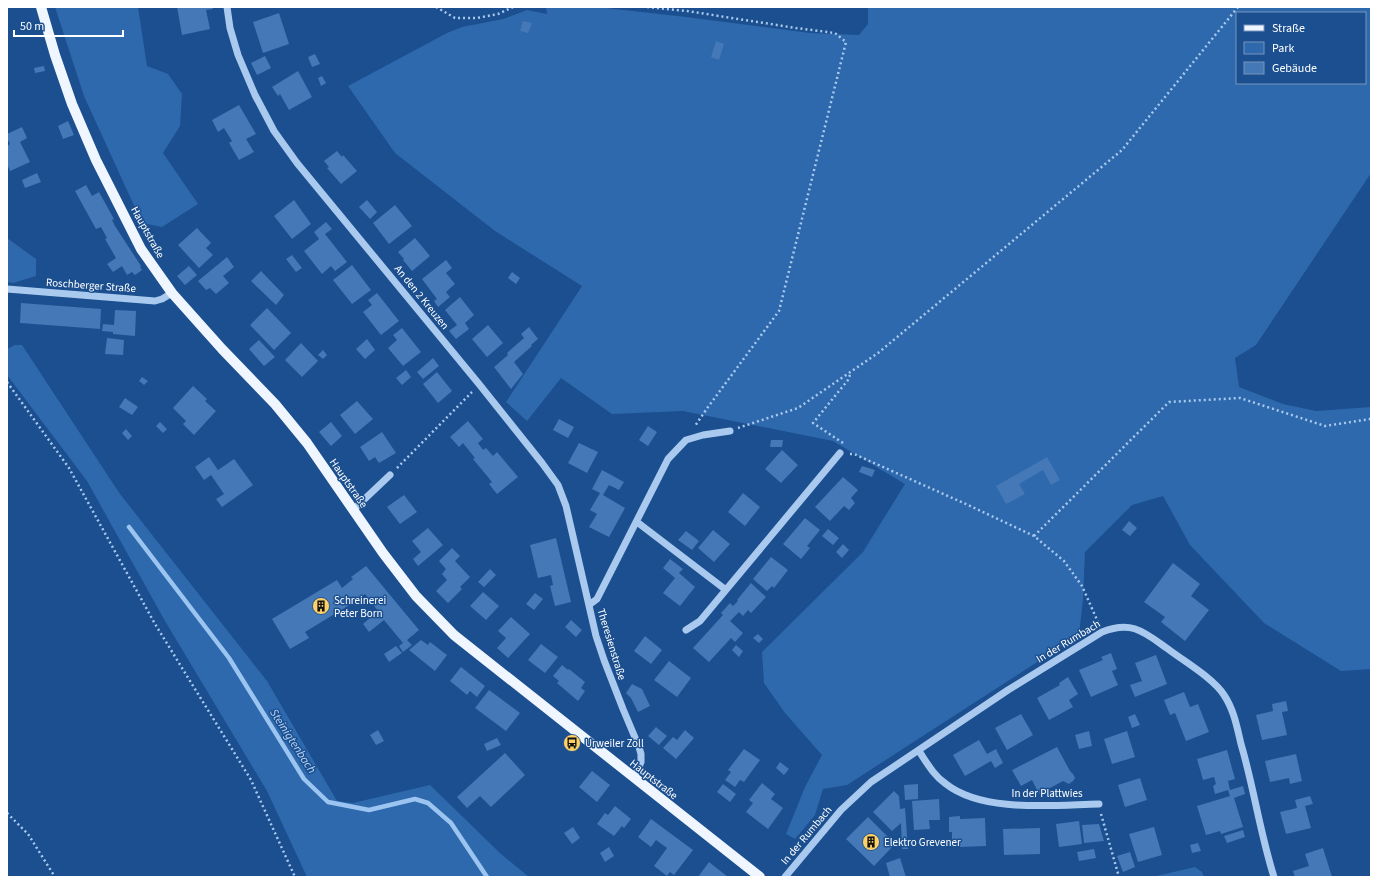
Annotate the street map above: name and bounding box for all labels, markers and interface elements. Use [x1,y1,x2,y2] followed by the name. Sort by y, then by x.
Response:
[14,12,123,38] scale bar
[1236,12,1366,84] legend
[20,18,44,35] text: 50 m
[1272,20,1305,37] text: Straße
[1272,40,1294,57] text: Park
[1272,60,1317,77] text: Gebäude
[127,204,168,261] street label: Hauptstraße
[391,262,452,333] street label: An den 2 Kreuzen
[46,275,137,296] street label: Roschberger Straße
[326,456,371,511] street label: Hauptstraße
[334,593,386,621] place label: Schreinerei Peter Born
[311,596,331,616] building icon: Schreinerei Peter Born
[593,606,630,682] street label: Theresienstraße
[1033,616,1103,667] street label: In der Rumbach
[265,706,320,777] water label: Steinigtenbach
[562,733,582,753] bus stop icon: Urweiler Zoll
[585,736,644,751] place label: Urweiler Zoll
[627,756,681,803] street label: Hauptstraße
[1011,786,1083,801] street label: In der Plattwies
[777,803,835,868] street label: In der Rumbach
[861,832,881,852] building icon: Elektro Grevener
[884,835,961,850] place label: Elektro Grevener

